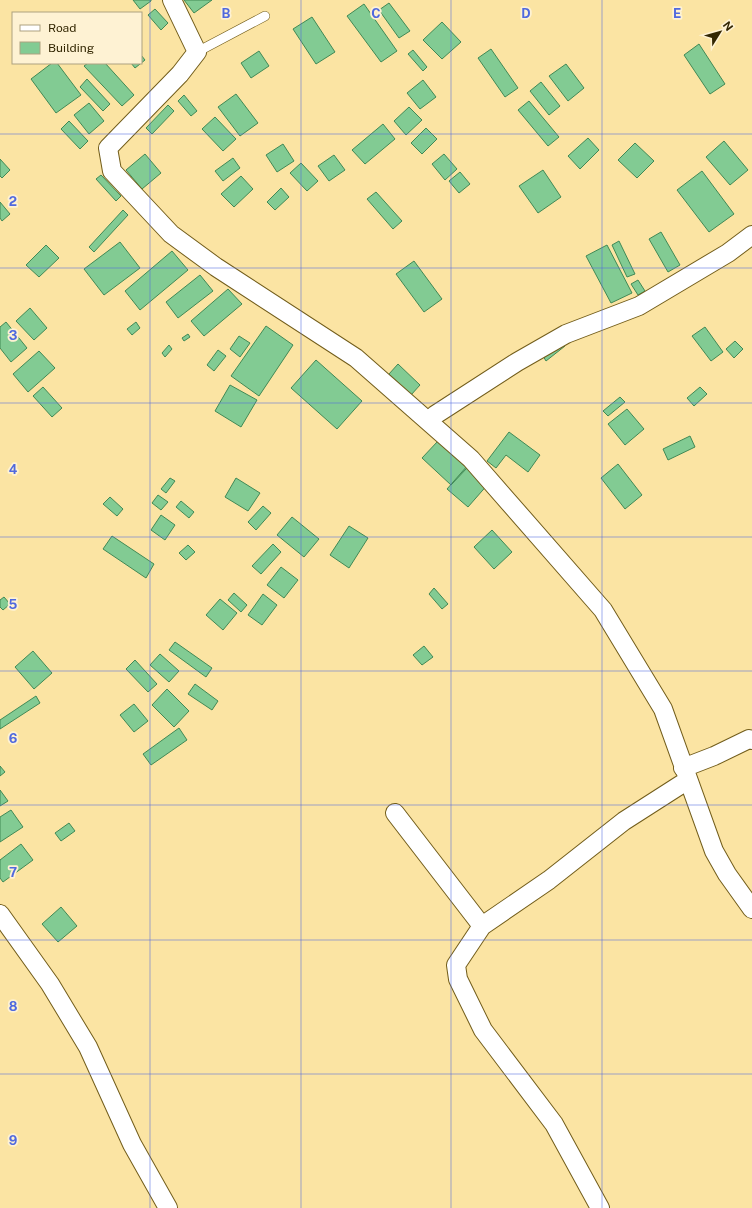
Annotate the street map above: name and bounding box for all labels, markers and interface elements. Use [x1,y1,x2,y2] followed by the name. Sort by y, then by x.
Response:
[222,6,231,21] text: B
[371,6,381,21] text: C
[521,6,531,21] text: D
[673,6,681,21] text: E
[12,12,142,64] legend
[700,12,740,52] north arrow
[721,19,735,33] text: N
[48,21,76,35] text: Road
[48,41,94,55] text: Building
[9,194,17,209] text: 2
[9,328,18,343] text: 3
[9,462,18,477] text: 4
[9,597,18,612] text: 5
[9,731,18,746] text: 6
[9,865,17,880] text: 7
[9,999,18,1014] text: 8
[9,1133,17,1148] text: 9

